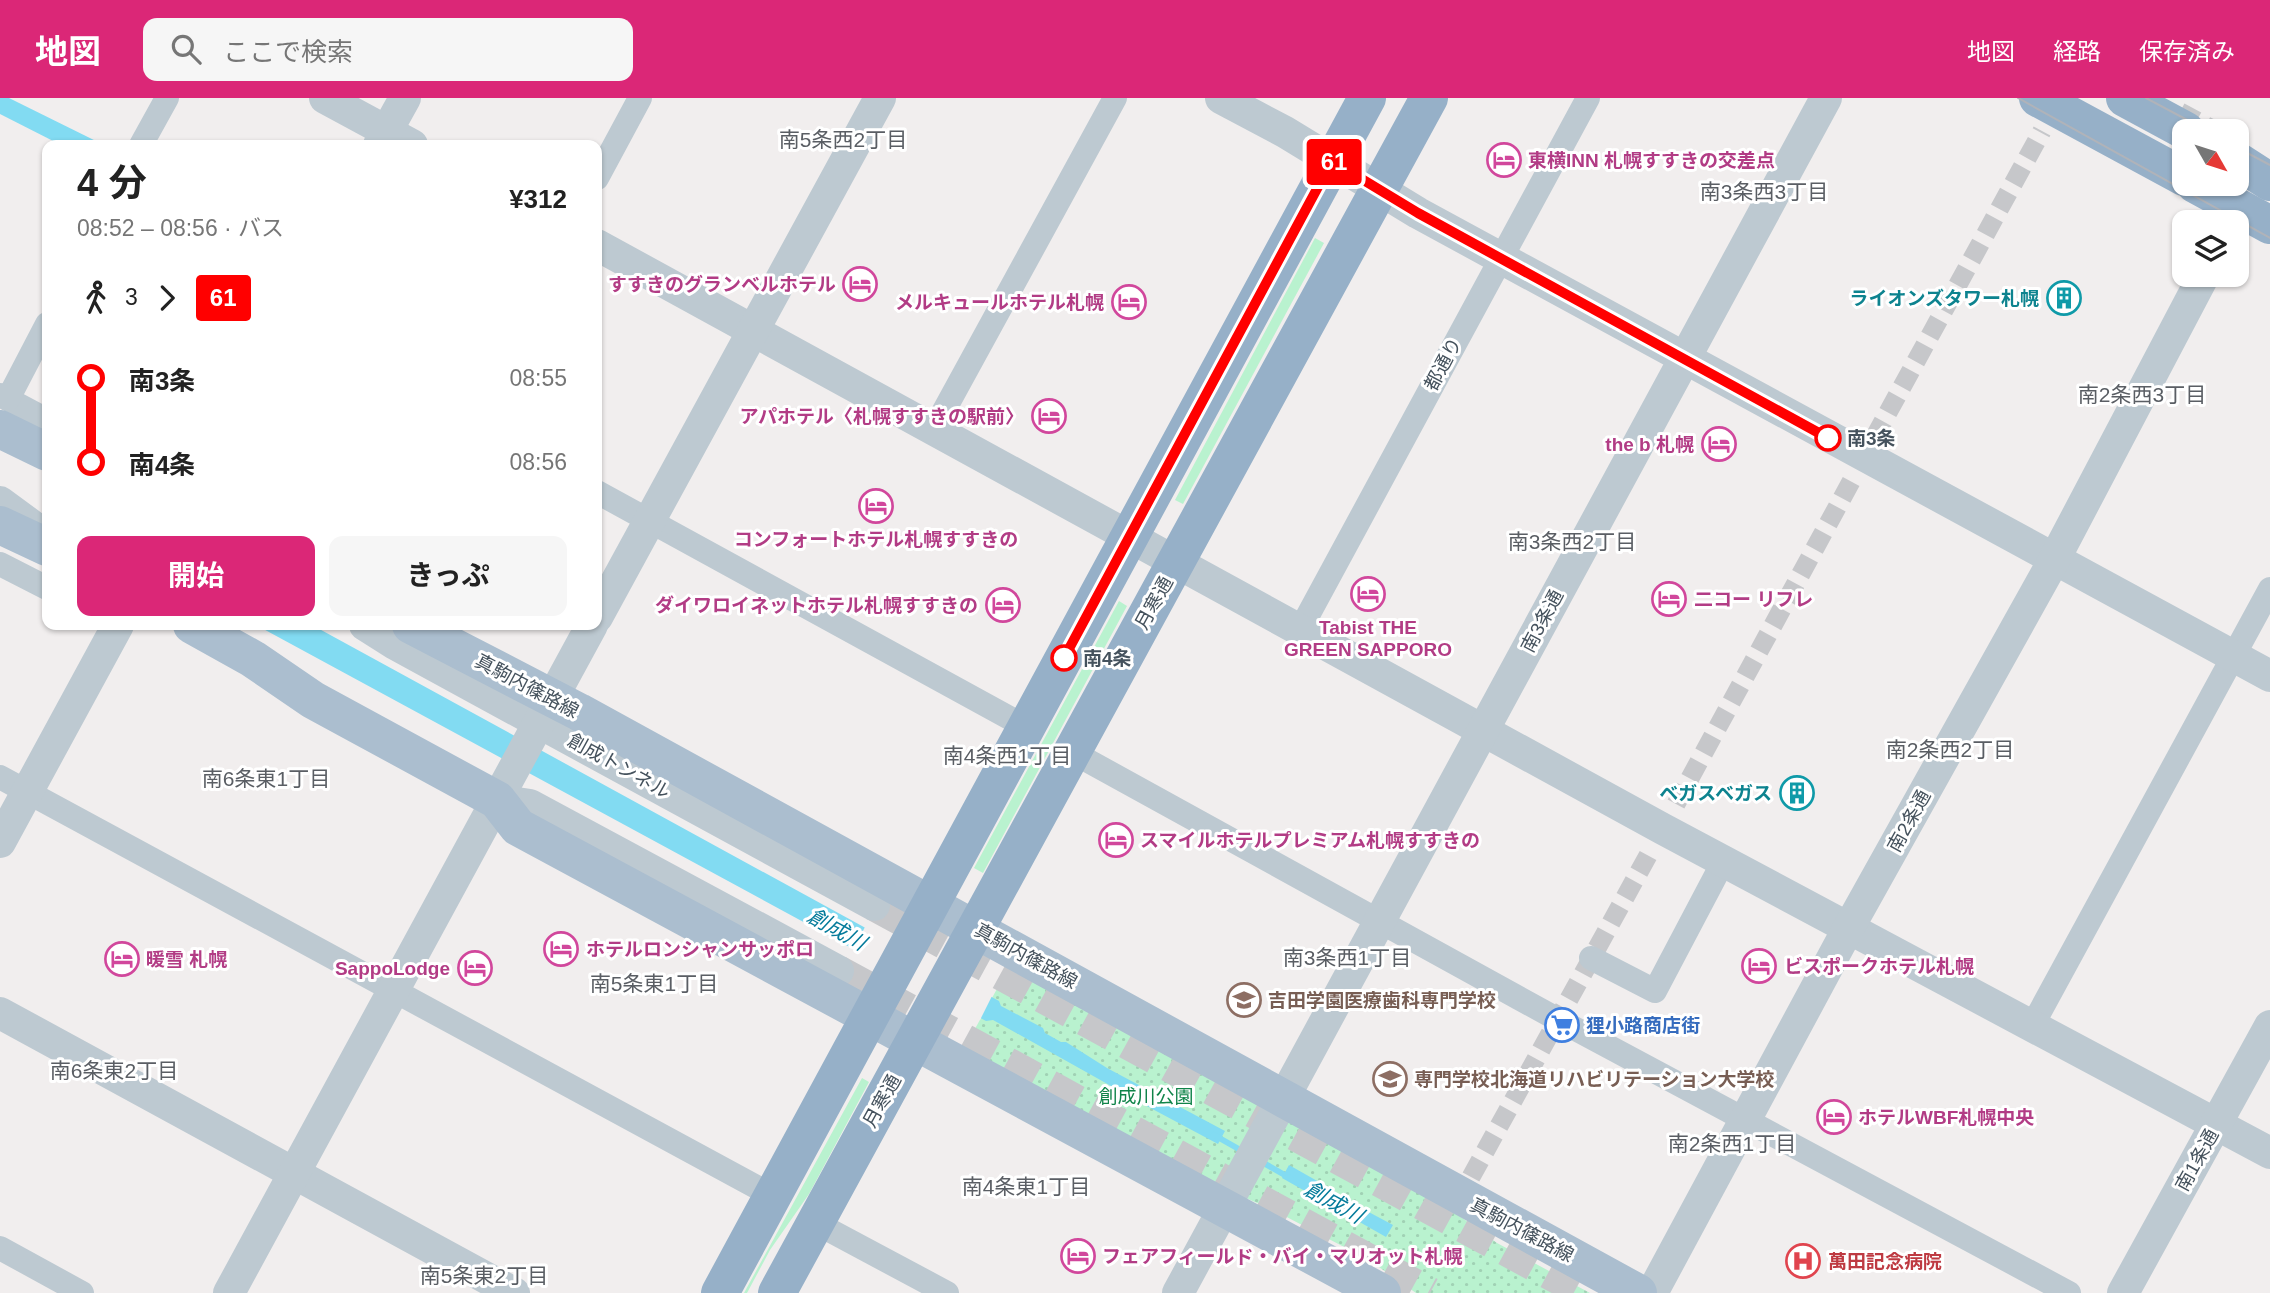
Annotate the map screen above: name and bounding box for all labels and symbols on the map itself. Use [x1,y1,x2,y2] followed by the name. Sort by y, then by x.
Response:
[2172,119,2249,196] north arrow
[779,128,907,151] district label: 南5条西2丁目
[1302,139,1366,185] line badge: 61
[1485,141,1523,179] hotel icon: 東横INN 札幌すすきの交差点
[1528,150,1775,171] place label: 東横INN 札幌すすきの交差点
[1700,180,1828,203] district label: 南3条西3丁目
[841,265,879,303] hotel icon: すすきのグランベルホテル
[608,274,836,295] place label: すすきのグランベルホテル
[2045,279,2083,317] building icon: ライオンズタワー札幌
[1110,283,1148,321] hotel icon: メルキュールホテル札幌
[1849,288,2039,309] place label: ライオンズタワー札幌
[895,292,1104,313] place label: メルキュールホテル札幌
[1420,334,1466,394] street label: 都通り
[2078,383,2206,406] district label: 南2条西3丁目
[1030,397,1068,435] hotel icon: アパホテル〈札幌すすきの駅前〉
[739,406,1024,427] place label: アパホテル〈札幌すすきの駅前〉
[1700,425,1738,463] hotel icon: the b 札幌
[1815,425,1841,451] marker: 南3条
[1847,428,1896,449] place label: 南3条
[1605,434,1694,455] place label: the b 札幌
[857,487,895,525] hotel icon: コンフォートホテル札幌すすきの
[734,529,1018,550] place label: コンフォートホテル札幌すすきの
[1508,530,1636,553] district label: 南3条西2丁目
[1131,573,1177,633] street label: 月寒通
[1349,575,1387,613] hotel icon: Tabist THE GREEN SAPPORO
[1650,580,1688,618] hotel icon: 二コー リフレ
[984,586,1022,624] hotel icon: ダイワロイネットホテル札幌すすきの
[1517,586,1567,656] street label: 南3条通
[1694,589,1813,610] place label: 二コー リフレ
[655,595,978,616] place label: ダイワロイネットホテル札幌すすきの
[1284,617,1452,660] place label: Tabist THE GREEN SAPPORO
[1051,645,1077,671] marker: 南4条
[1083,648,1132,669] place label: 南4条
[472,650,582,722] street label: 真駒内篠路線
[564,729,674,803] street label: 創成トンネル
[1886,738,2014,761] district label: 南2条西2丁目
[943,744,1071,767] district label: 南4条西1丁目
[202,767,330,790] district label: 南6条東1丁目
[1778,774,1816,812] building icon: ベガスベガス
[1659,783,1772,804] place label: ベガスベガス
[1883,786,1935,856] street label: 南2条通
[1097,821,1135,859] hotel icon: スマイルホテルプレミアム札幌すすきの
[1140,830,1480,851] place label: スマイルホテルプレミアム札幌すすきの
[804,904,872,955] water label: 創成川
[971,919,1081,993] street label: 真駒内篠路線
[542,930,580,968] hotel icon: ホテルロンシャンサッポロ
[586,939,814,960] place label: ホテルロンシャンサッポロ
[103,940,141,978] hotel icon: 暖雪 札幌
[1283,946,1411,969] district label: 南3条西1丁目
[1740,947,1778,985] hotel icon: ビスポークホテル札幌
[146,949,227,970] place label: 暖雪 札幌
[456,949,494,987] hotel icon: SappoLodge
[1784,956,1974,977] place label: ビスポークホテル札幌
[335,958,450,979] place label: SappoLodge
[590,972,718,995] district label: 南5条東1丁目
[1225,981,1263,1019] school or university icon: 吉田学園医療歯科専門学校
[1268,990,1496,1011] place label: 吉田学園医療歯科専門学校
[1543,1006,1581,1044] supermarket icon: 狸小路商店街
[1586,1015,1700,1036] place label: 狸小路商店街
[50,1059,178,1082] district label: 南6条東2丁目
[1371,1060,1409,1098] school or university icon: 専門学校北海道リハビリテーション大学校
[1414,1069,1775,1090] place label: 専門学校北海道リハビリテーション大学校
[859,1071,905,1131] street label: 月寒通
[1098,1086,1194,1107] park label: 創成川公園
[1815,1098,1853,1136] hotel icon: ホテルWBF札幌中央
[1858,1107,2034,1128] place label: ホテルWBF札幌中央
[2171,1125,2223,1195] street label: 南1条通
[1668,1132,1796,1155] district label: 南2条西1丁目
[962,1175,1090,1198] district label: 南4条東1丁目
[1301,1177,1369,1228] water label: 創成川
[1467,1194,1577,1266] street label: 真駒内篠路線
[1059,1237,1097,1275] hotel icon: フェアフィールド・バイ・マリオット札幌
[1784,1242,1822,1280] hospital icon: 萬田記念病院
[1102,1246,1463,1267] place label: フェアフィールド・バイ・マリオット札幌
[1828,1251,1942,1272] place label: 萬田記念病院
[420,1264,548,1287] district label: 南5条東2丁目

